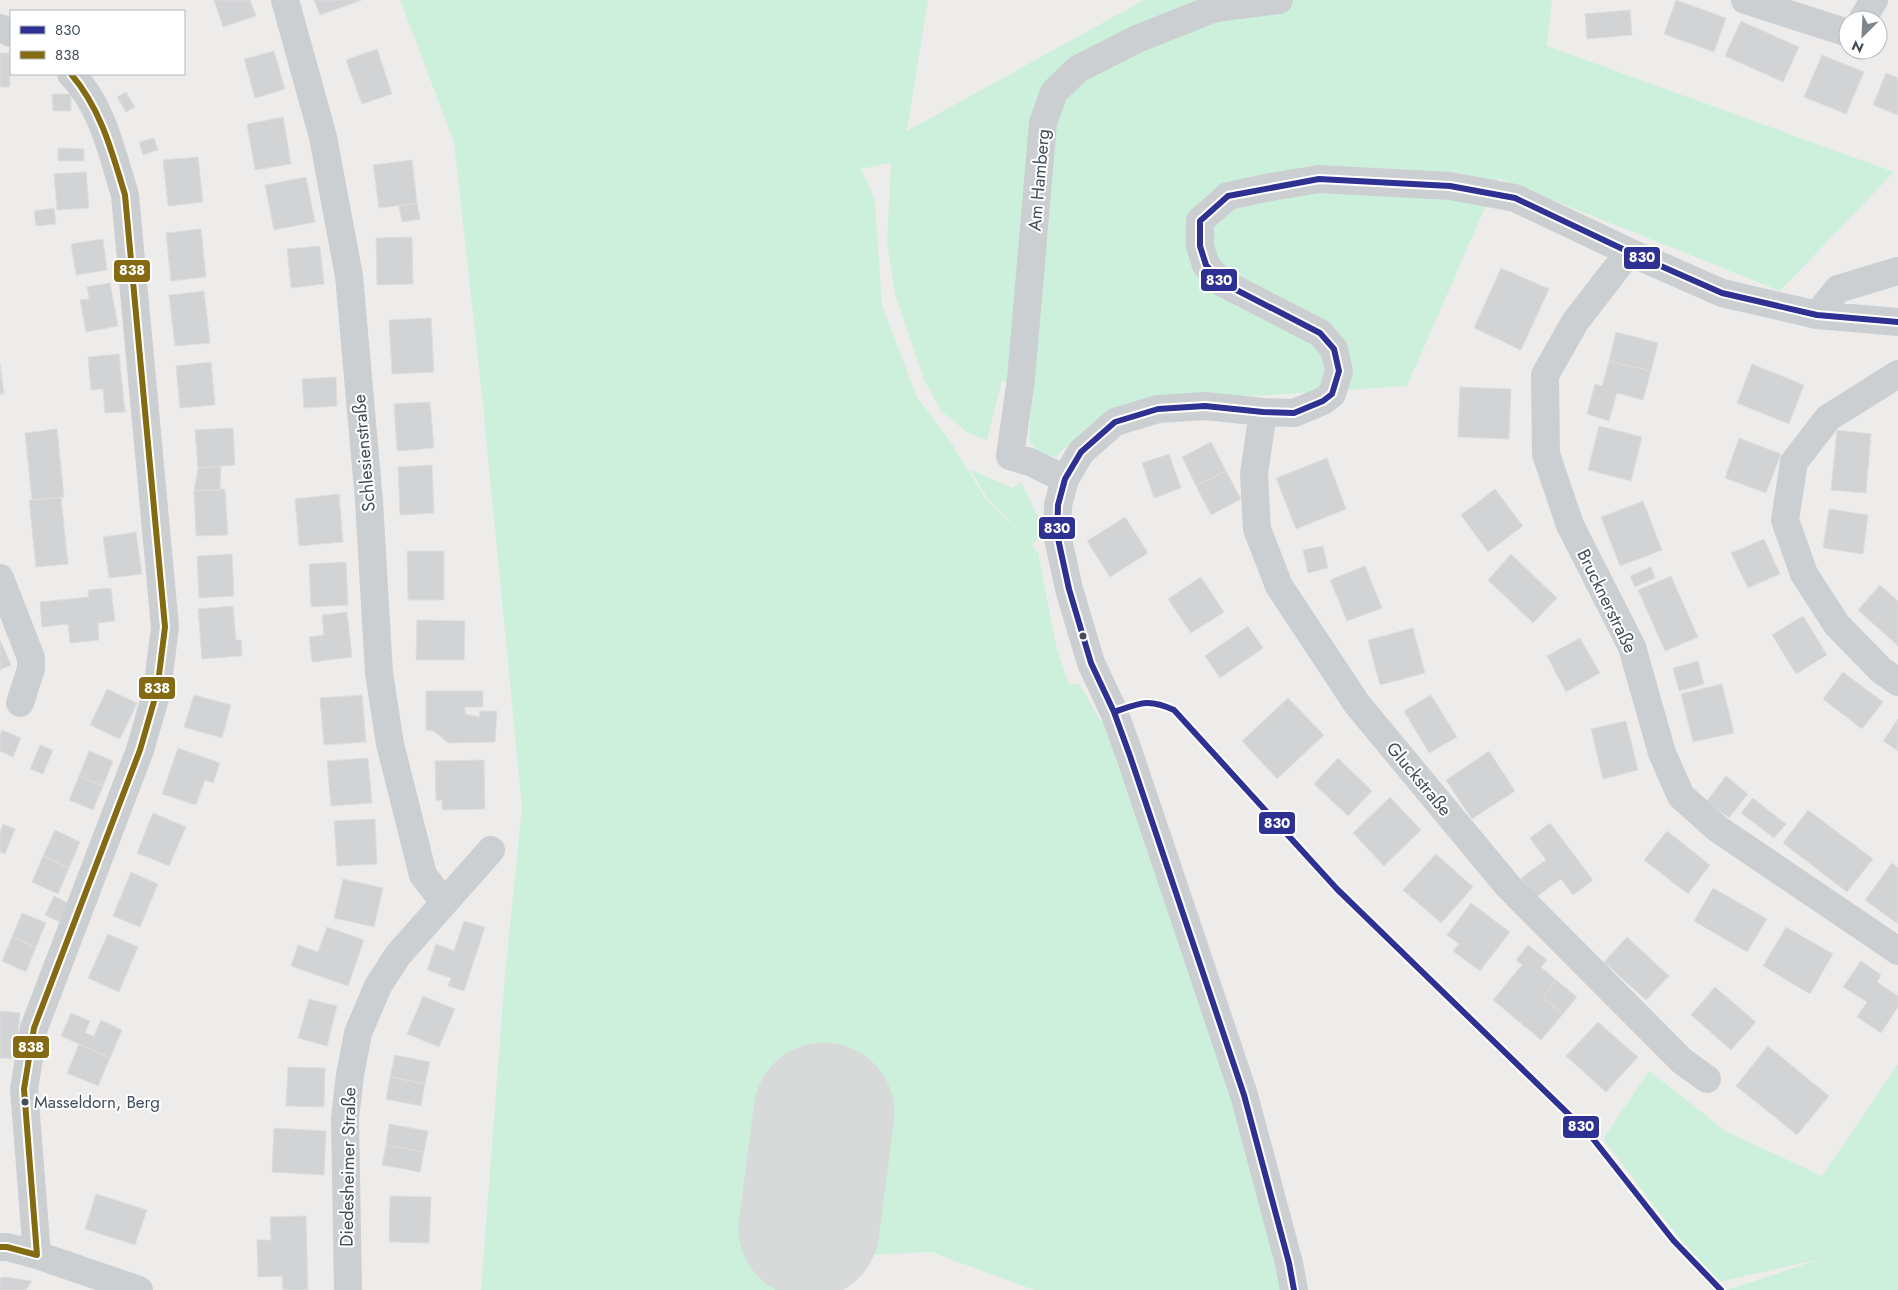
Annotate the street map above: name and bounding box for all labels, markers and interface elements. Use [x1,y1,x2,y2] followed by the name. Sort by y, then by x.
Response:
[10,10,185,75] legend
[1838,10,1888,60] north arrow
[55,19,80,41] text: 830
[1849,35,1867,58] text: N
[55,44,80,66] text: 838
[1022,128,1056,232] street label: Am Hamberg
[1623,246,1661,270] line badge: 830
[1629,247,1655,267] text: 830
[113,259,151,283] line badge: 838
[119,260,145,280] text: 838
[1200,268,1238,292] line badge: 830
[1206,270,1232,290] text: 830
[346,393,382,513] street label: Schlesienstraße
[1038,516,1076,540] line badge: 830
[1044,518,1070,538] text: 830
[1571,545,1643,657] street label: Brucknerstraße
[1078,631,1088,641] unlabelled marker
[138,676,176,700] line badge: 838
[144,678,170,698] text: 838
[1380,736,1458,822] street label: Gluckstraße
[1258,811,1296,835] line badge: 830
[1264,813,1290,833] text: 830
[12,1035,50,1059] line badge: 838
[18,1037,44,1057] text: 838
[334,1087,362,1247] street label: Diedesheimer Straße
[34,1090,160,1114] place label: Masseldorn, Berg
[20,1097,30,1107] marker: Masseldorn, Berg
[1562,1115,1600,1139] line badge: 830
[1568,1116,1594,1136] text: 830

